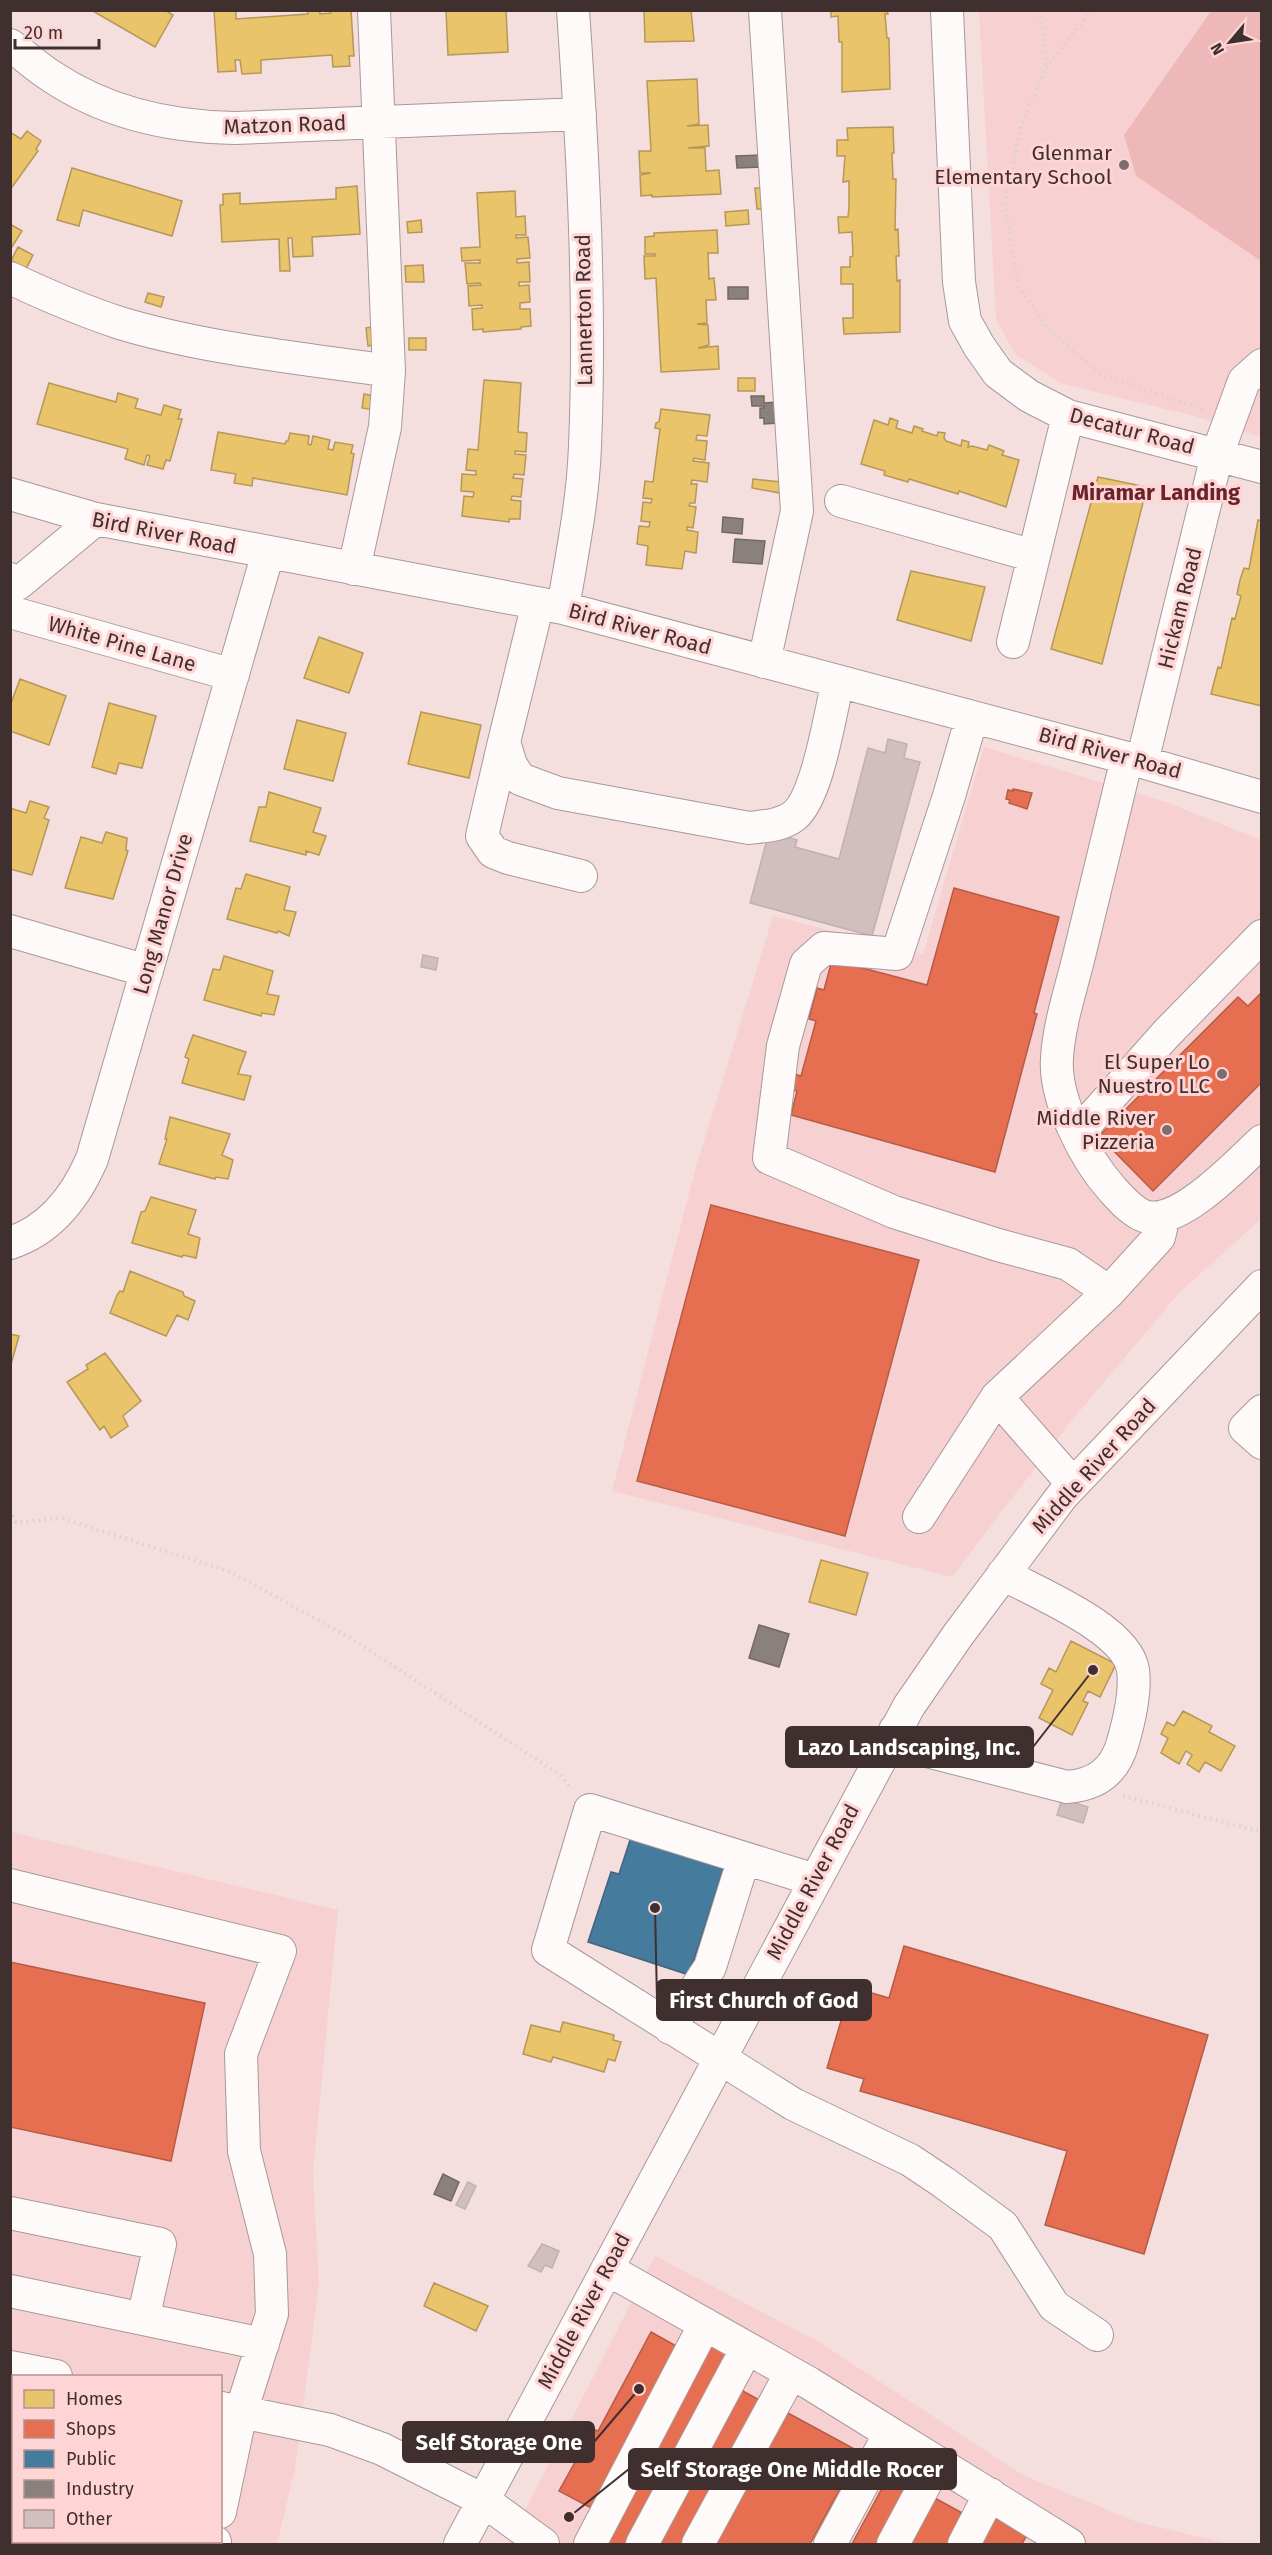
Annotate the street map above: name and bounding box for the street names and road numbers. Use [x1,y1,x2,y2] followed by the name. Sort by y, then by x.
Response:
[223,110,347,140] street label: Matzon Road
[570,234,598,386] street label: Lannerton Road
[1067,402,1197,460] street label: Decatur Road
[90,506,238,560] street label: Bird River Road
[1152,545,1208,671] street label: Hickam Road
[566,597,714,661] street label: Bird River Road
[45,610,199,678] street label: White Pine Lane
[1036,721,1184,785] street label: Bird River Road
[128,831,198,997] street label: Long Manor Drive
[1027,1393,1161,1539] street label: Middle River Road
[761,1800,865,1964] street label: Middle River Road
[532,2229,636,2393] street label: Middle River Road

